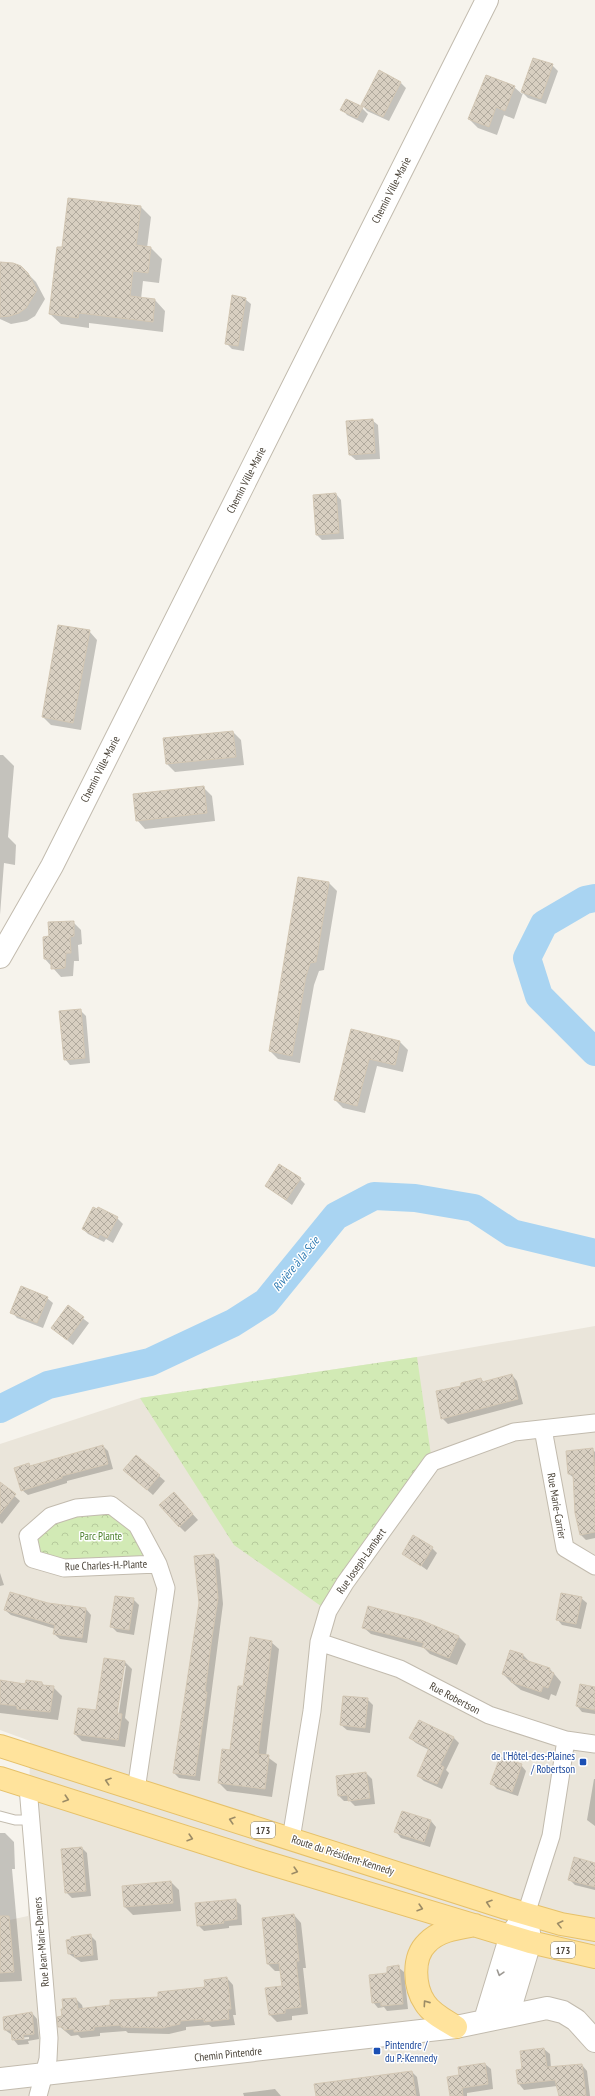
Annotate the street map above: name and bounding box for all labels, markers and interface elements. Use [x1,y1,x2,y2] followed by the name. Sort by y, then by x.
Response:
[368,154,414,226] street label: Chemin Ville-Marie
[223,444,269,516] street label: Chemin Ville-Marie
[77,733,123,805] street label: Chemin Ville-Marie
[269,1233,323,1294] water label: Rivière à la Scie
[544,1472,570,1540] street label: Rue Marie-Carrier
[333,1525,389,1597] street label: Rue Joseph-Lambert
[80,1529,123,1543] park label: Parc Plante
[65,1557,148,1573] street label: Rue Charles-H.-Plante
[427,1679,483,1717] street label: Rue Robertson
[491,1749,575,1776] place label: de l'Hôtel-des-Plaines / Robertson
[578,1757,588,1767] marker: de l'Hôtel-des-Plaines / Robertson
[104,1777,111,1786] one-way arrow
[62,1794,69,1803] one-way arrow
[228,1816,235,1825] one-way arrow
[251,1822,275,1838] road number: 173
[290,1832,397,1878] street label: Route du Président-Kennedy
[186,1833,193,1842] one-way arrow
[291,1866,298,1875] one-way arrow
[30,1896,52,1987] street label: Rue Jean-Marie-Demers
[486,1899,493,1907] one-way arrow
[416,1903,423,1912] one-way arrow
[557,1920,563,1928] one-way arrow
[551,1942,575,1958] road number: 173
[496,1969,505,1976] one-way arrow
[424,2001,431,2008] one-way arrow
[385,2038,438,2065] place label: Pintendre / du P.-Kennedy
[193,2043,263,2065] street label: Chemin Pintendre
[372,2046,382,2056] marker: Pintendre / du P.-Kennedy

